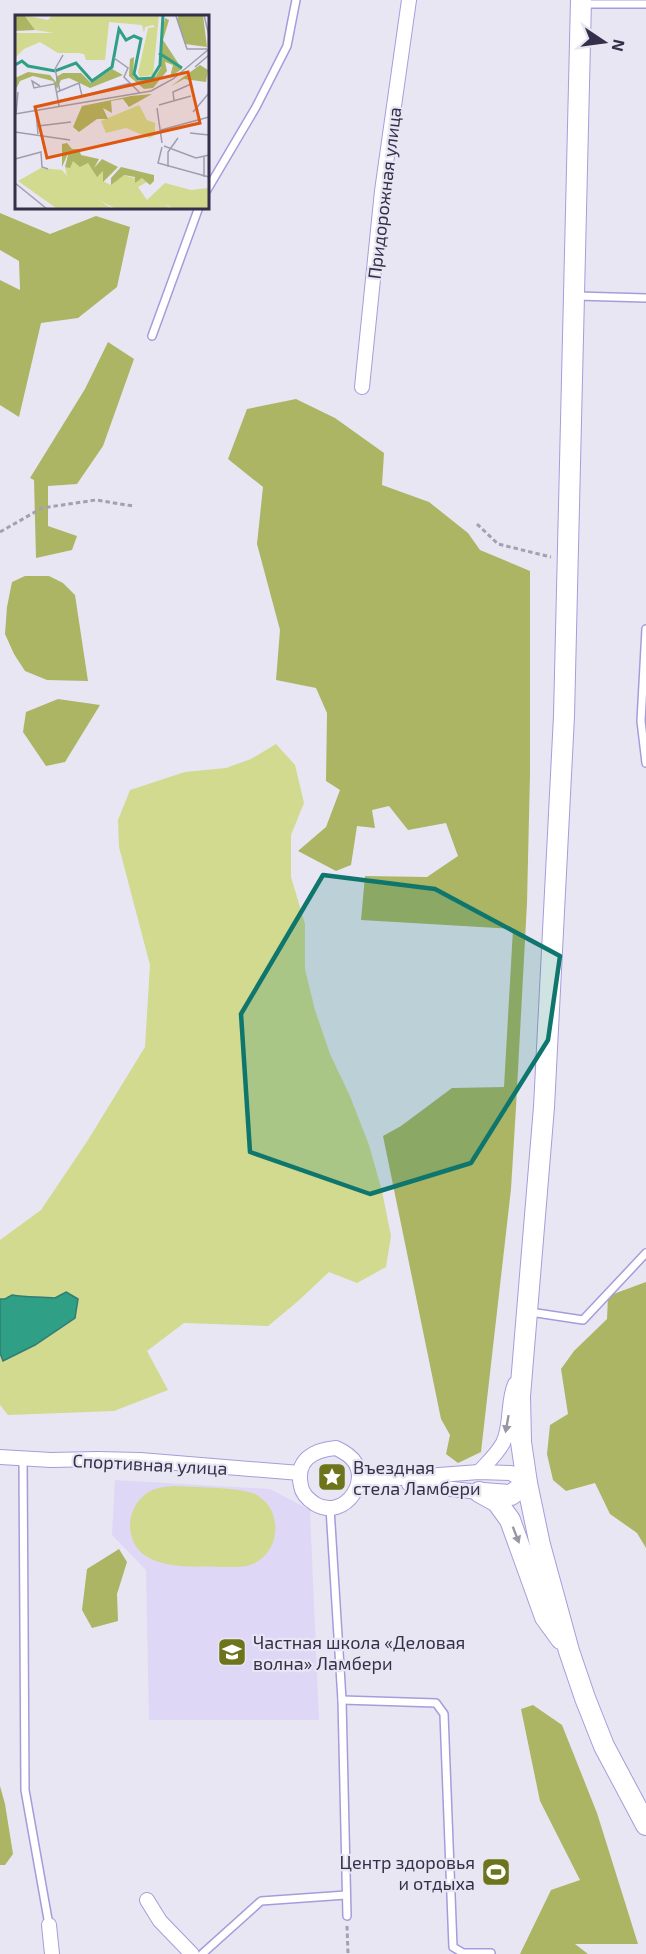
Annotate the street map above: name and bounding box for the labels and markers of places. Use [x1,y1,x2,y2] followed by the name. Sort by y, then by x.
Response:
[353,1456,481,1499] place label: Въездная стела Ламбери
[316,1461,348,1493] place icon: Въездная стела Ламбери
[253,1631,465,1674] place label: Частная школа «Деловая волна» Ламбери
[216,1636,248,1668] school or university icon: Частная школа «Деловая волна» Ламбери
[340,1851,475,1894] place label: Центр здоровья и отдыха
[480,1856,512,1888] sports icon: Центр здоровья и отдыха

